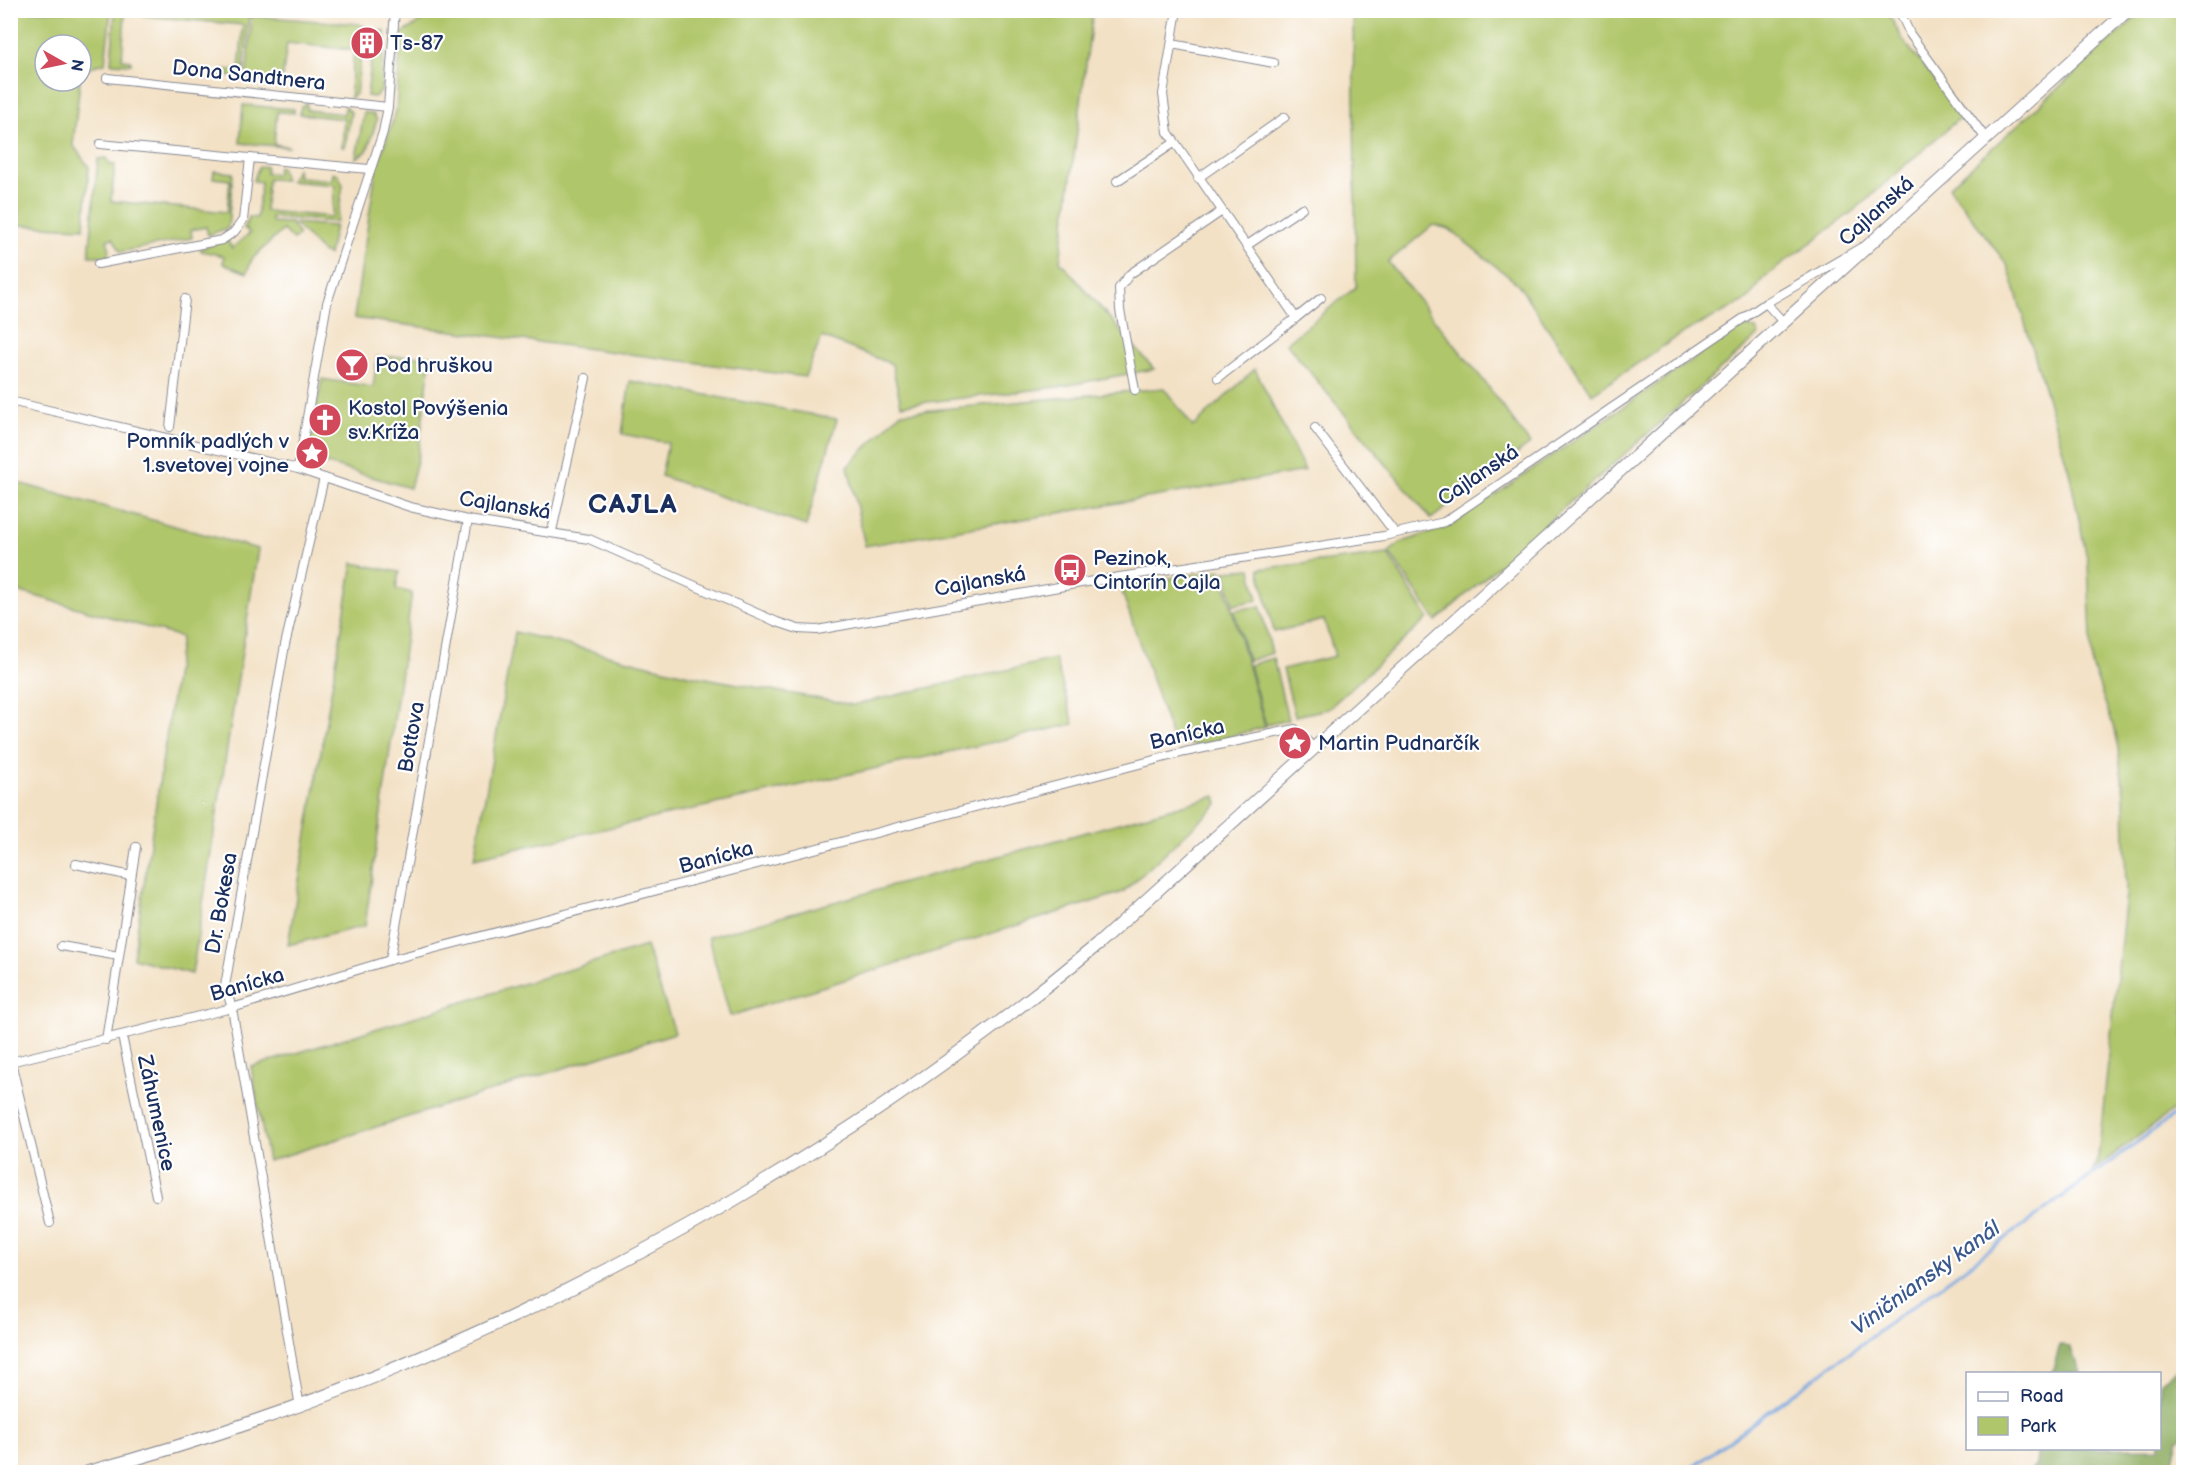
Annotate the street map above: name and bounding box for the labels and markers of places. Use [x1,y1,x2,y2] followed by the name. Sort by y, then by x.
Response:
[349,25,385,61] building icon: Ts-87
[390,31,444,56] place label: Ts-87
[334,347,370,383] bar icon: Pod hruškou
[375,353,493,378] place label: Pod hruškou
[348,396,509,445] place label: Kostol Povýšenia sv.Kríža
[307,402,343,438] church icon: Kostol Povýšenia sv.Kríža
[126,429,290,478] place label: Pomník padlých v 1.svetovej vojne
[294,435,330,471] place icon: Pomník padlých v 1.svetovej vojne
[1093,546,1221,595] place label: Pezinok, Cintorín Cajla
[1052,552,1088,588] bus stop icon: Pezinok, Cintorín Cajla
[1277,725,1313,761] place icon: Martin Pudnarčík
[1318,731,1480,756] place label: Martin Pudnarčík

